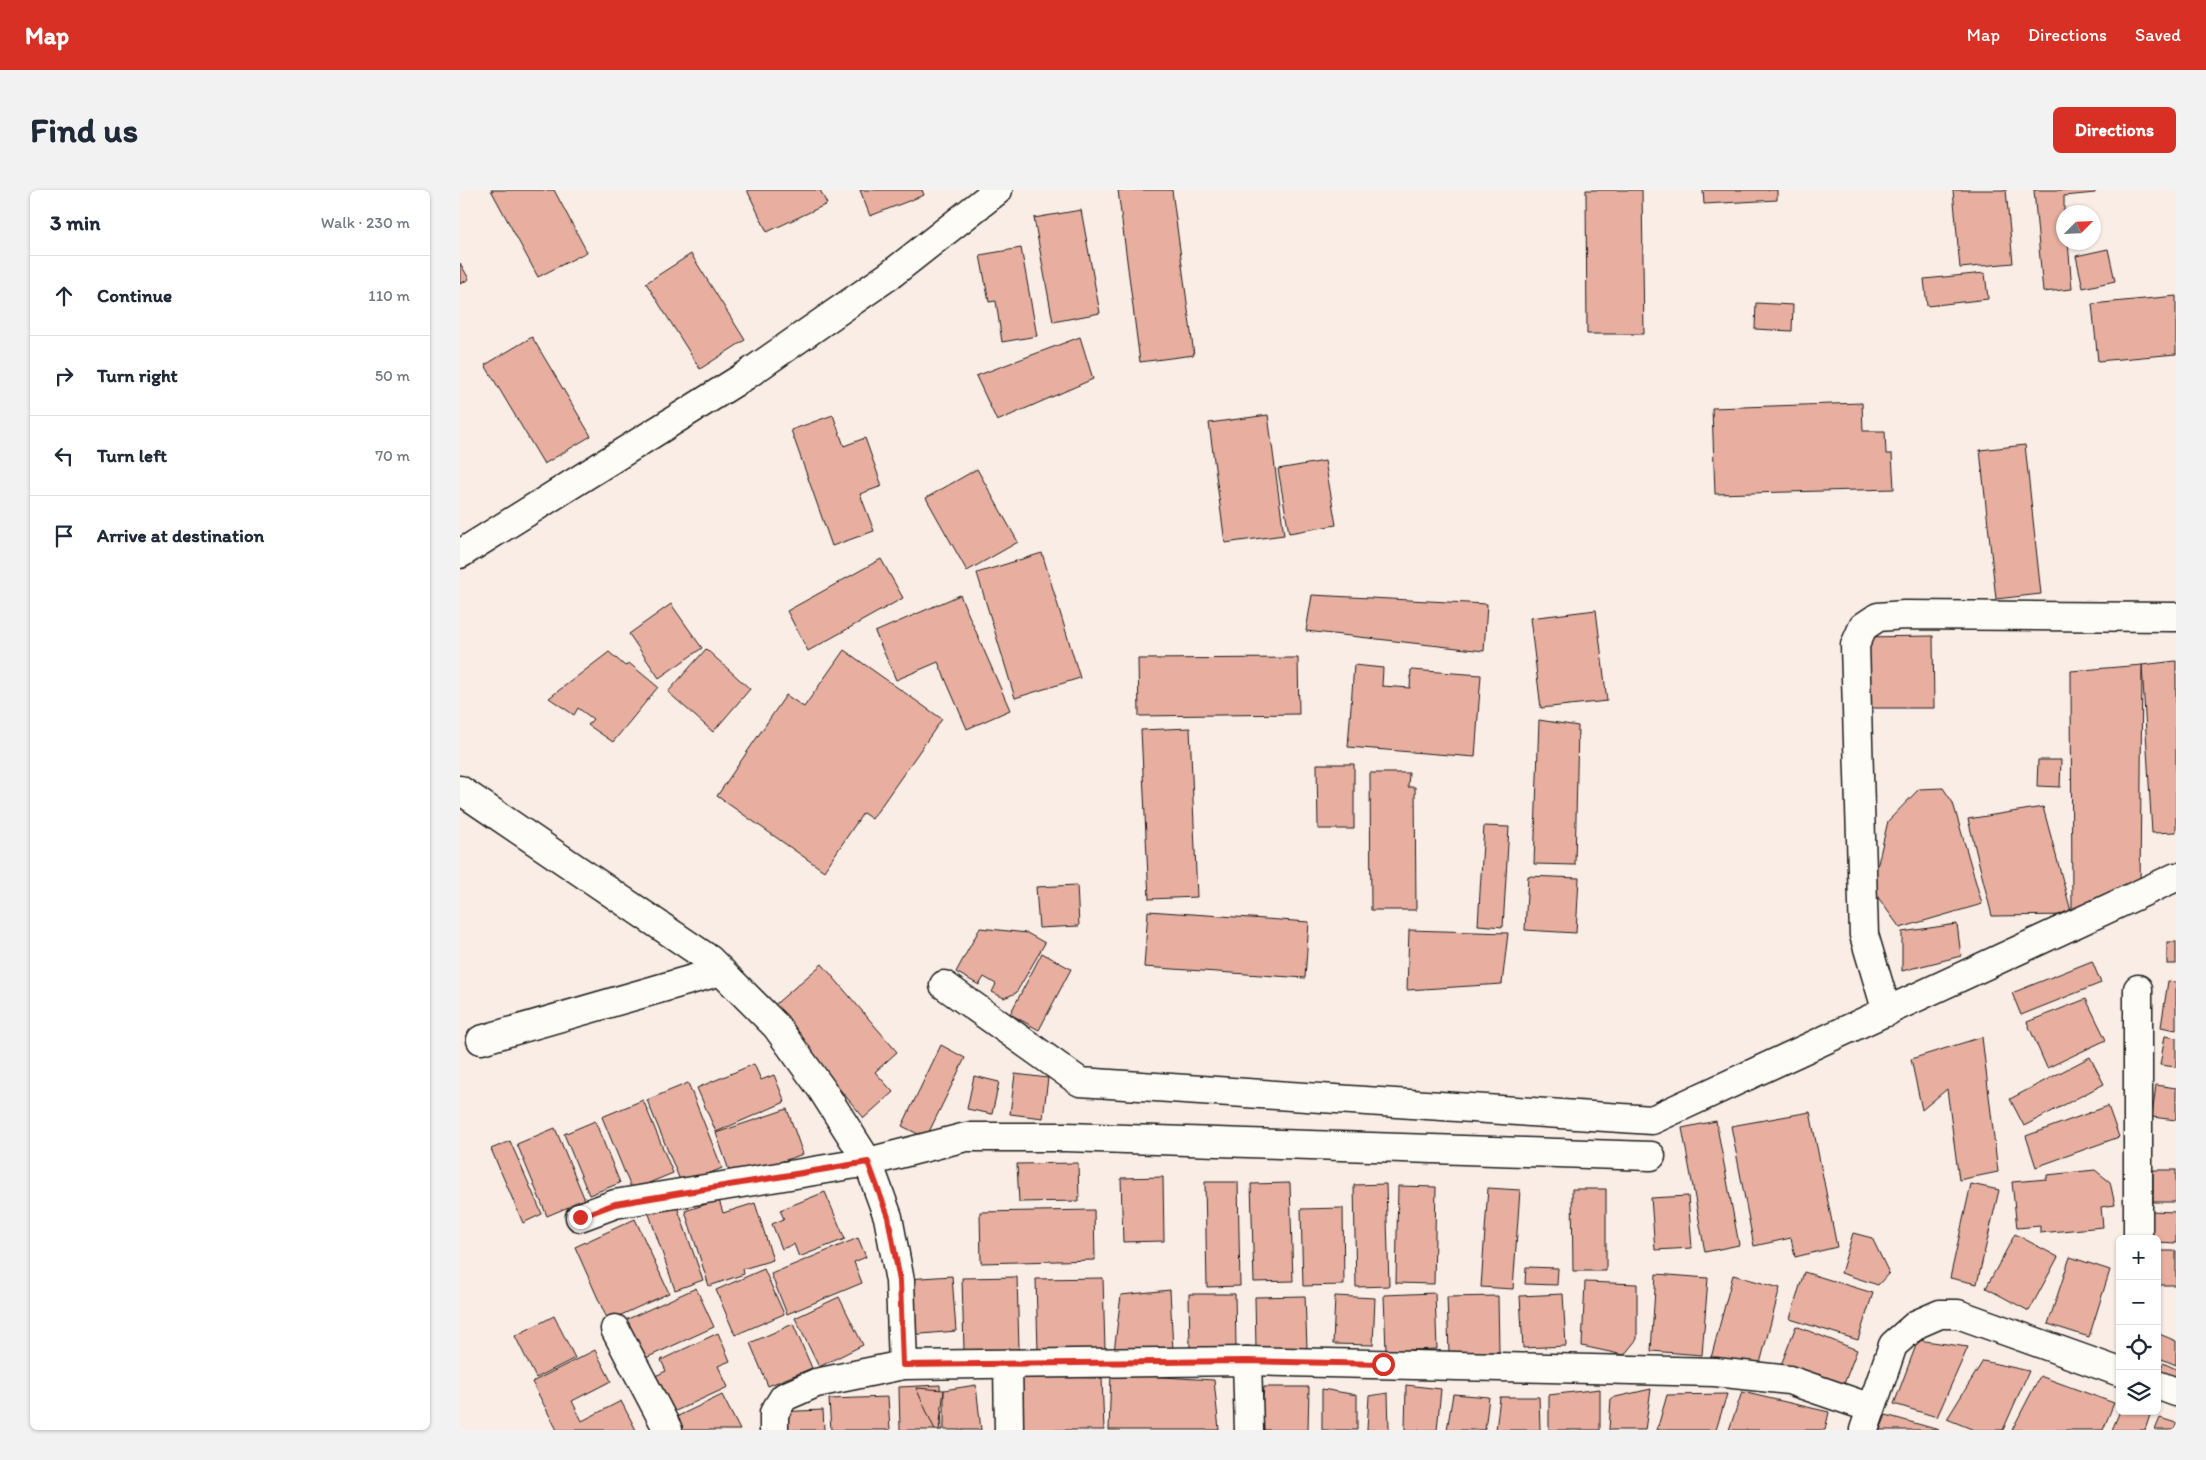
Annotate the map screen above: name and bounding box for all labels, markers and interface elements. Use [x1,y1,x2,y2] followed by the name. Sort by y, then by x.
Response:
[25,21,69,50] text: Map
[1967,24,2000,46] text: Map
[2028,24,2107,46] text: Directions
[2135,24,2181,46] text: Saved
[2053,107,2176,153] button: Directions
[30,109,138,151] text: Find us
[2056,205,2101,250] north arrow
[50,210,100,235] text: 3 min
[321,213,410,232] text: Walk · 230 m
[50,282,78,310] icon: ahead
[97,284,172,307] text: Continue
[368,286,410,305] text: 110 m
[50,362,78,390] icon: right
[97,364,178,387] text: Turn right
[375,366,410,385] text: 50 m
[50,442,78,470] icon: left
[97,444,167,467] text: Turn left
[375,446,410,465] text: 70 m
[50,522,78,550] icon: arrive
[97,524,264,547] text: Arrive at destination
[569,1206,592,1229] route end
[2116,1235,2161,1415] map controls
[2116,1235,2161,1280] button: +
[2116,1280,2161,1325] button: −
[2116,1325,2161,1370] button: locate
[1372,1353,1395,1376] route start
[2116,1370,2161,1415] button: layers

